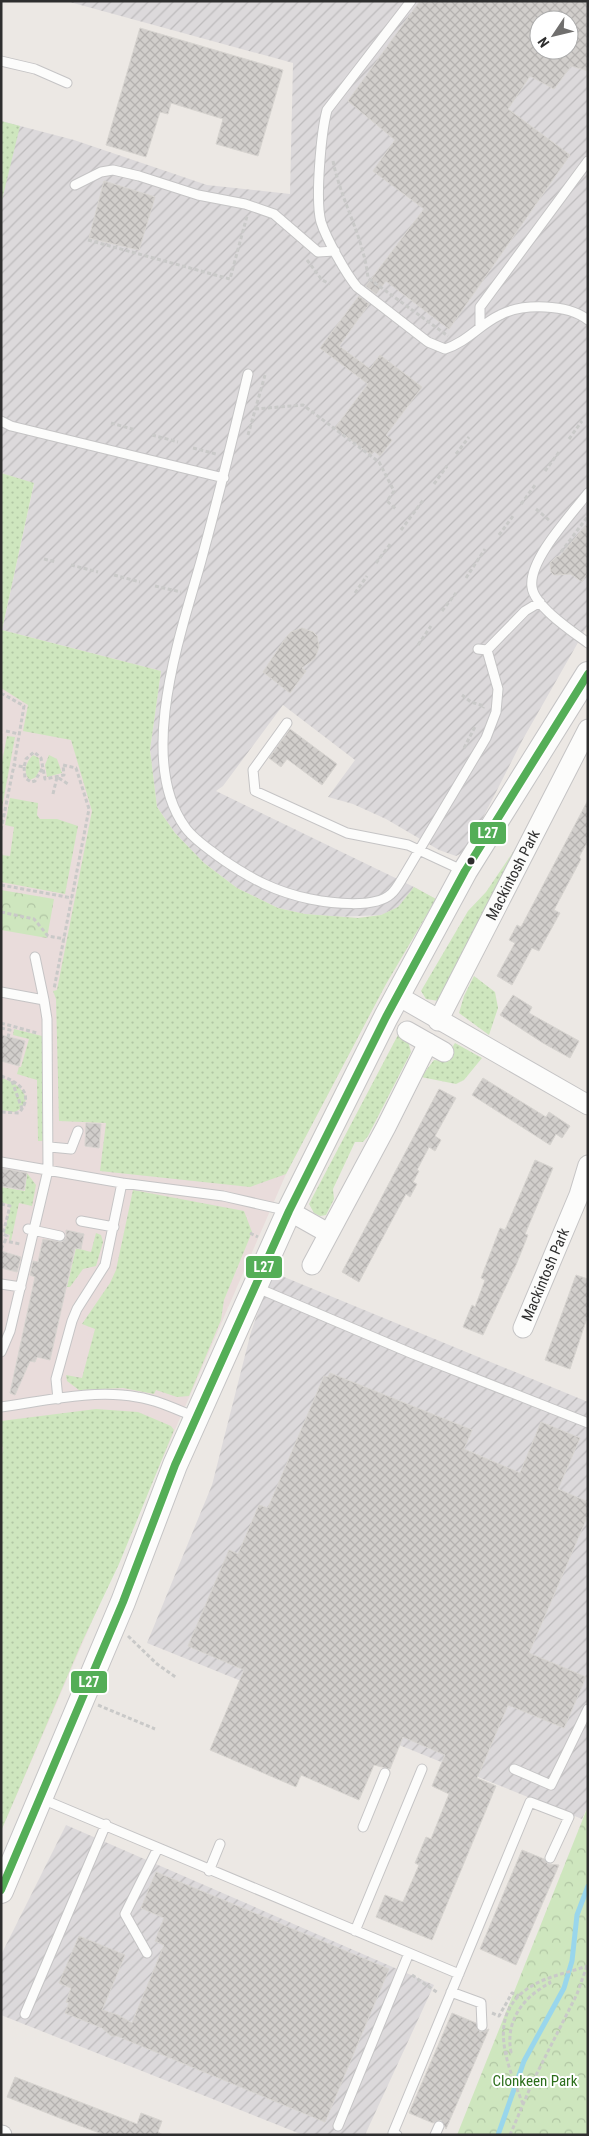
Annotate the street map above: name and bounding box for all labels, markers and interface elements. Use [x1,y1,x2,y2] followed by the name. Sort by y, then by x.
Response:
[529,10,579,60] north arrow
[534,34,552,51] text: N
[469,821,507,845] line badge: L27
[478,825,498,841] text: L27
[482,827,544,923] street label: Mackintosh Park
[466,856,476,866] unlabelled marker
[518,1225,573,1324] street label: Mackintosh Park
[245,1255,283,1279] line badge: L27
[254,1259,274,1275] text: L27
[70,1670,108,1694] line badge: L27
[79,1674,99,1690] text: L27
[493,2072,578,2090] park label: Clonkeen Park

